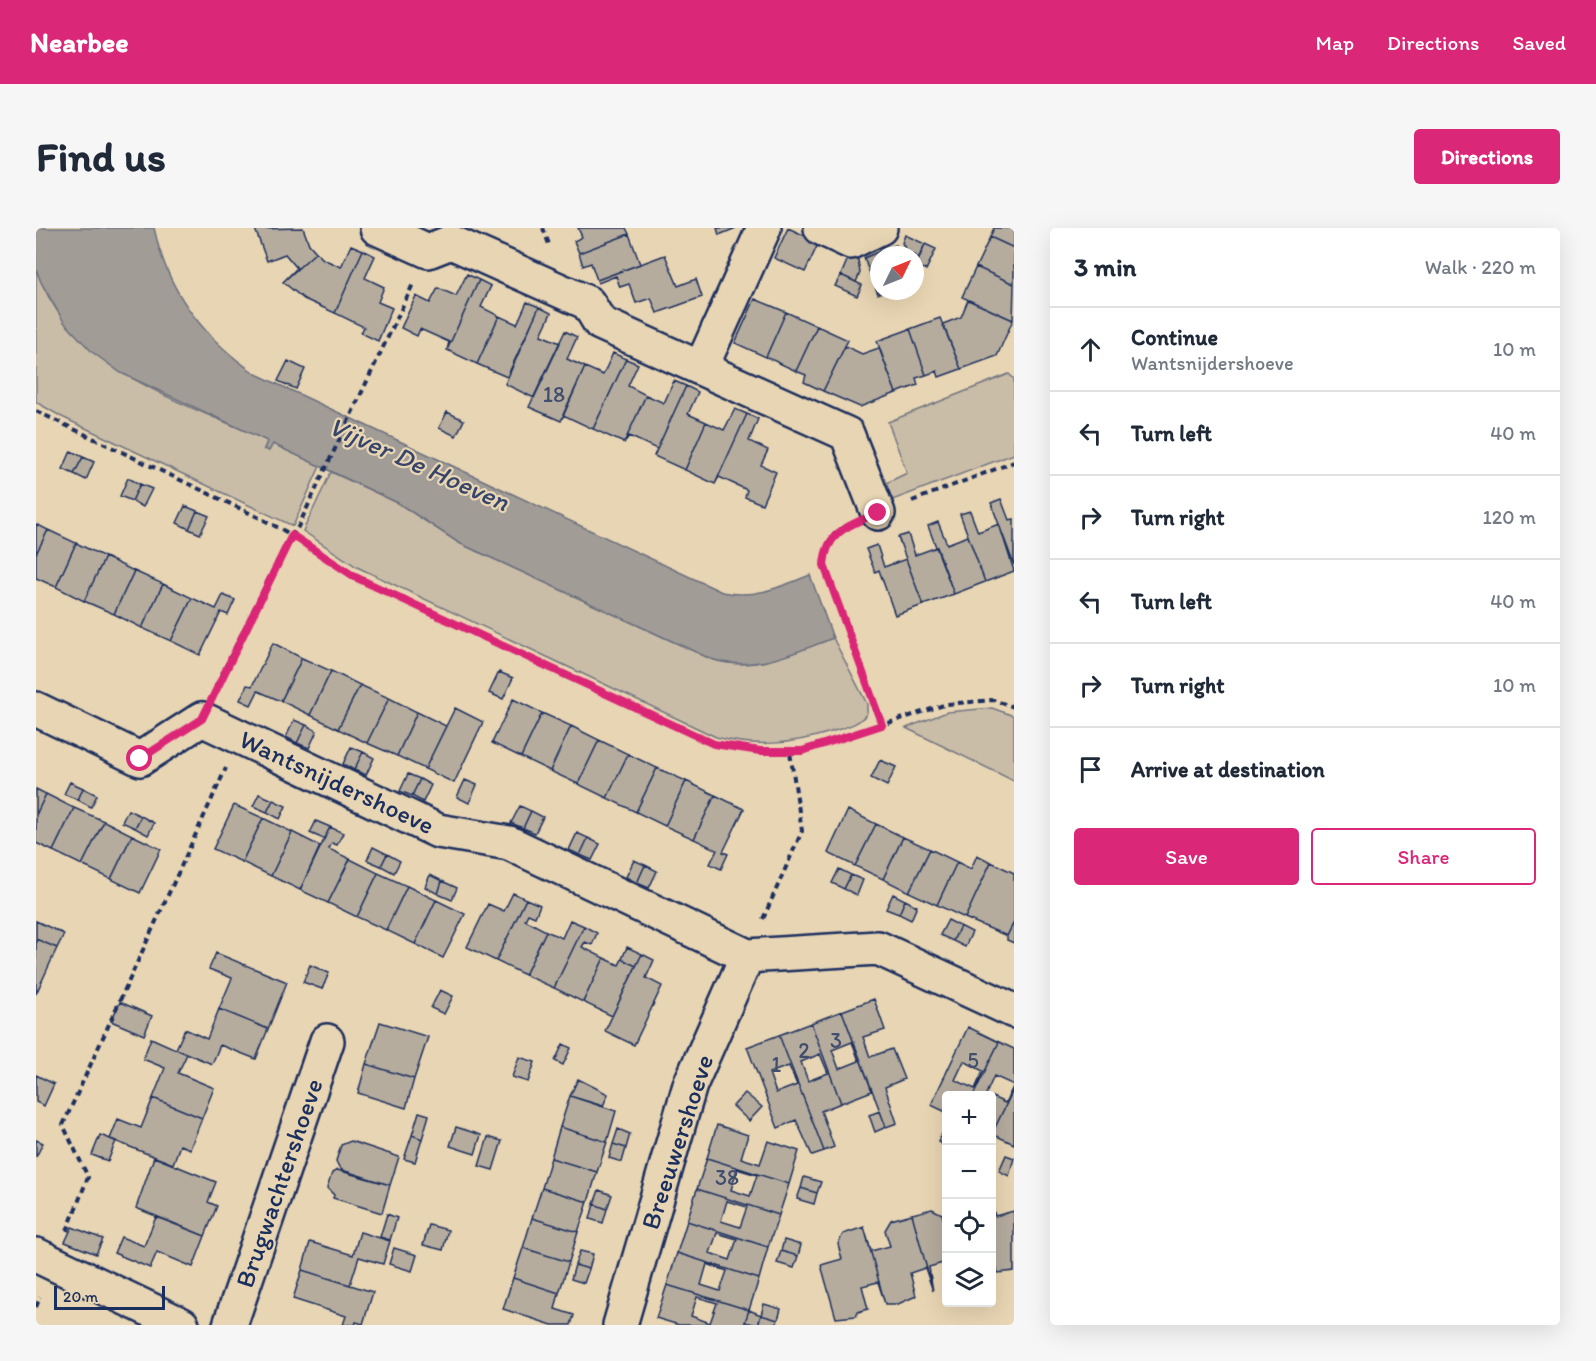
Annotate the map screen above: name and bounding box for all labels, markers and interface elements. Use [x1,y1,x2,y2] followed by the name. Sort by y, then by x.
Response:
[30,25,129,59] text: Nearbee
[1316,30,1354,55] text: Map
[1387,30,1479,55] text: Directions
[1512,30,1566,55] text: Saved
[1414,129,1560,184] button: Directions
[36,131,166,182] text: Find us
[870,246,924,300] north arrow
[1074,251,1136,283] text: 3 min
[1425,255,1536,279] text: Walk · 220 m
[1131,324,1218,351] text: Continue
[1074,333,1107,366] icon: ahead
[1493,337,1536,361] text: 10 m
[1131,351,1294,375] text: Wantsnijdershoeve
[543,381,565,408] house number: 18
[324,409,515,518] water label: Vijver De Hoeven
[1074,417,1107,450] icon: left
[1131,420,1212,447] text: Turn left
[1490,421,1536,445] text: 40 m
[864,499,890,525] route end
[1074,501,1107,534] icon: right
[1131,504,1225,531] text: Turn right
[1483,505,1536,529] text: 120 m
[1074,585,1107,618] icon: left
[1131,588,1212,615] text: Turn left
[1490,589,1536,613] text: 40 m
[1074,669,1107,702] icon: right
[1131,672,1225,699] text: Turn right
[1493,673,1536,697] text: 10 m
[234,723,440,841] street label: Wantsnijdershoeve
[126,745,152,771] route start
[1074,753,1107,786] icon: arrive
[1131,756,1325,783] text: Arrive at destination
[1074,828,1299,885] button: Save
[1311,828,1536,885] button: Share
[830,1027,842,1054] house number: 3
[798,1037,810,1064] house number: 2
[967,1047,979,1074] house number: 5
[634,1051,720,1233] street label: Breeuwershoeve
[771,1051,781,1078] house number: 1
[228,1074,330,1292] street label: Brugwachtershoeve
[942,1091,996,1307] map controls
[942,1091,996,1145] button: +
[942,1145,996,1199] button: −
[715,1164,739,1191] house number: 38
[942,1199,996,1253] button: locate
[942,1253,996,1307] button: layers
[54,1283,165,1310] scale bar
[63,1287,98,1306] text: 20 m

